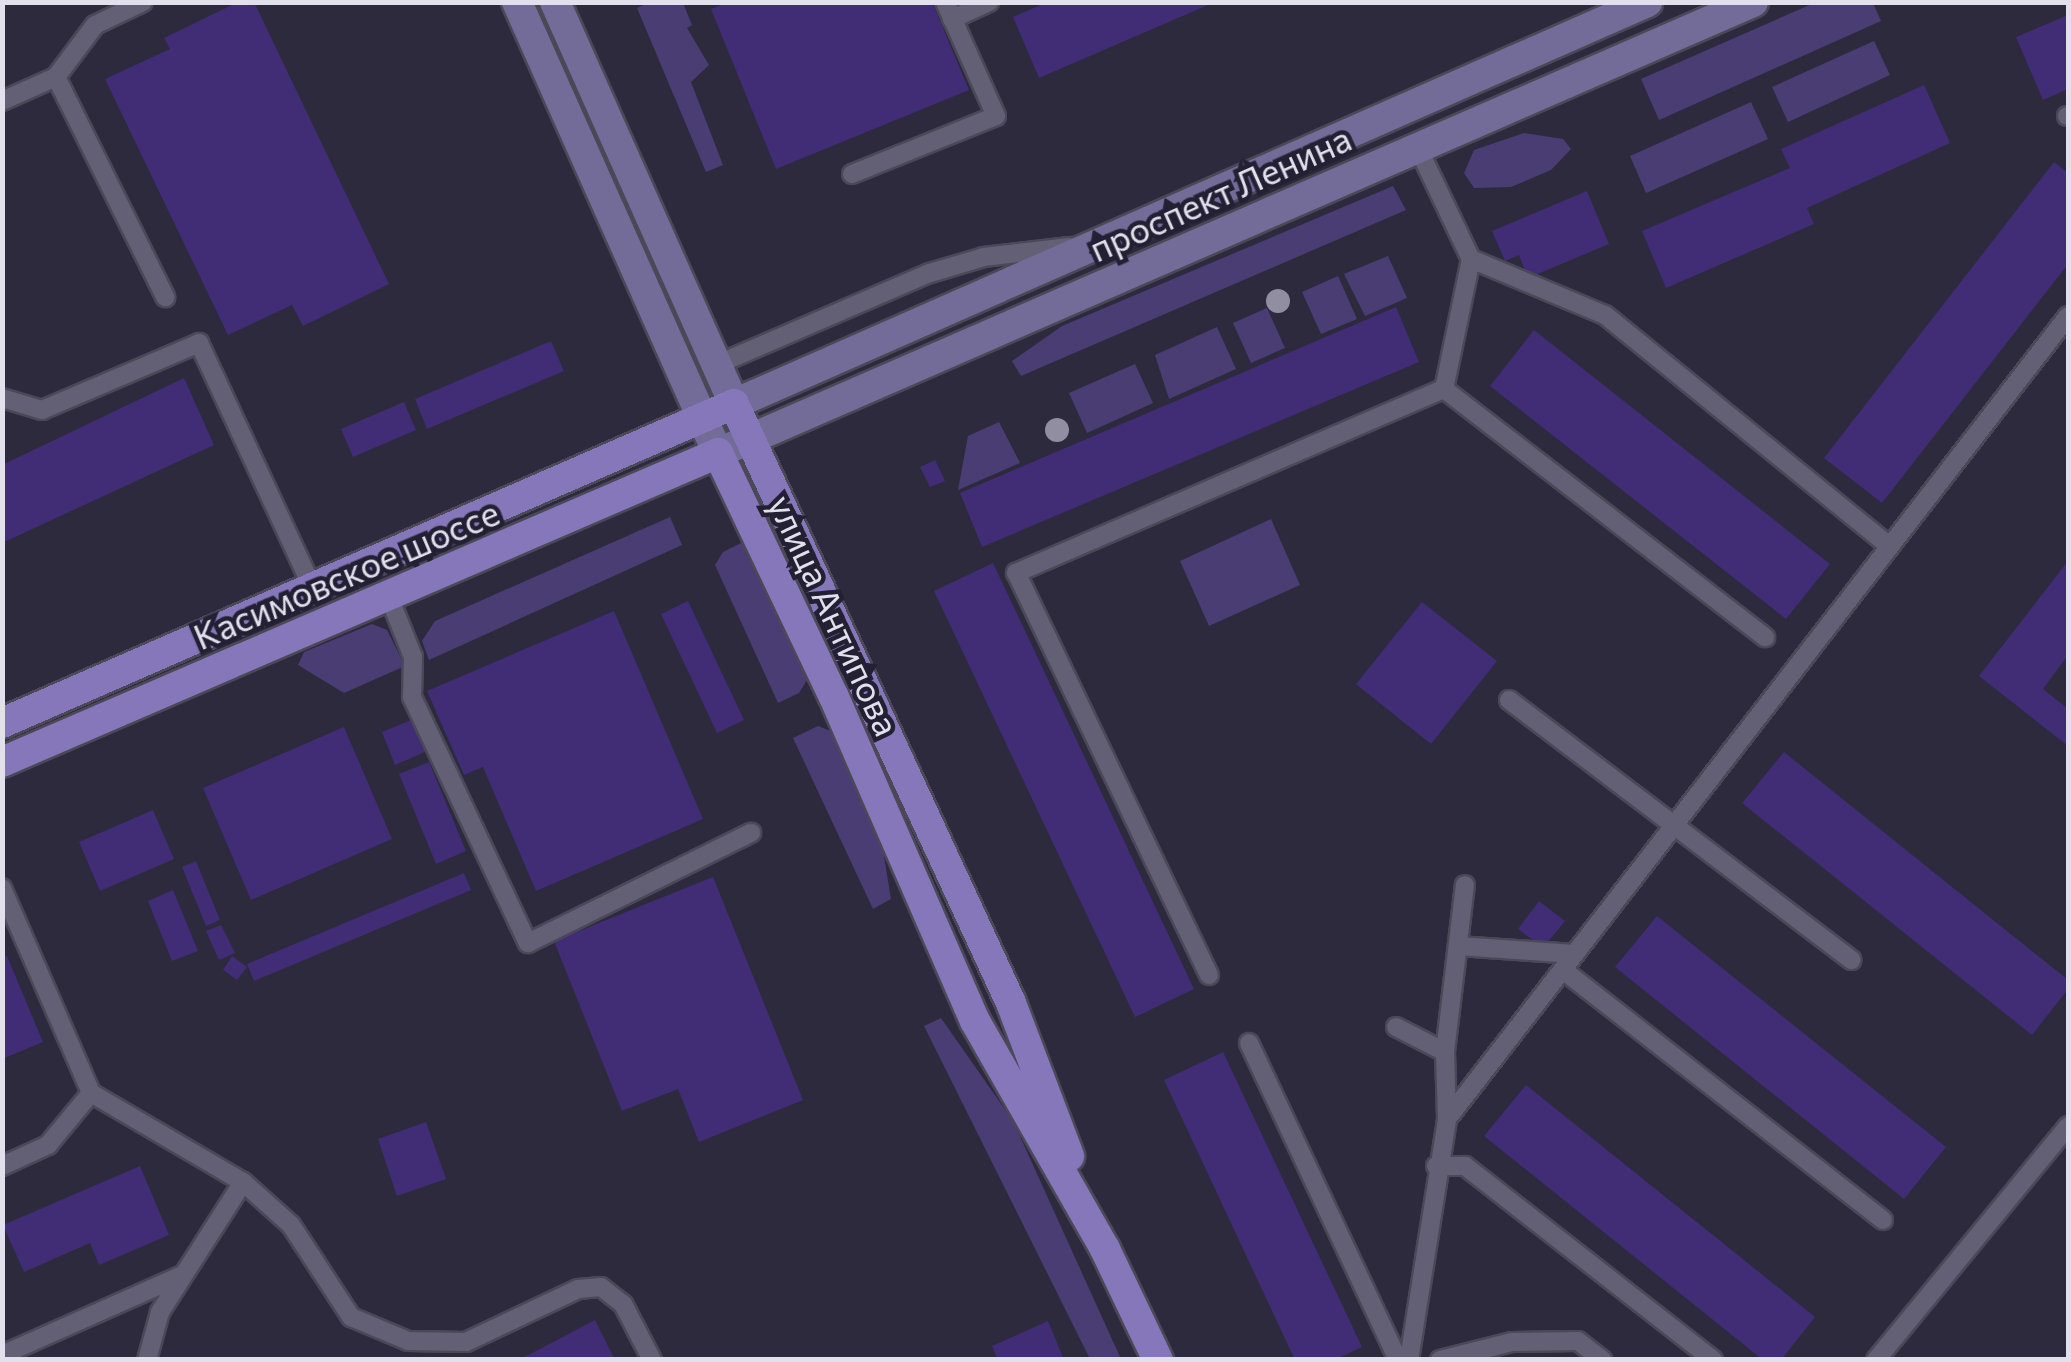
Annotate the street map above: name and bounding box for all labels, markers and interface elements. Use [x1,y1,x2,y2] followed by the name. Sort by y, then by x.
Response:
[1083,117,1357,269] street label: проспект Ленина
[761,488,909,742] street label: улица Антипова
[187,491,505,657] street label: Касимовское шоссе

